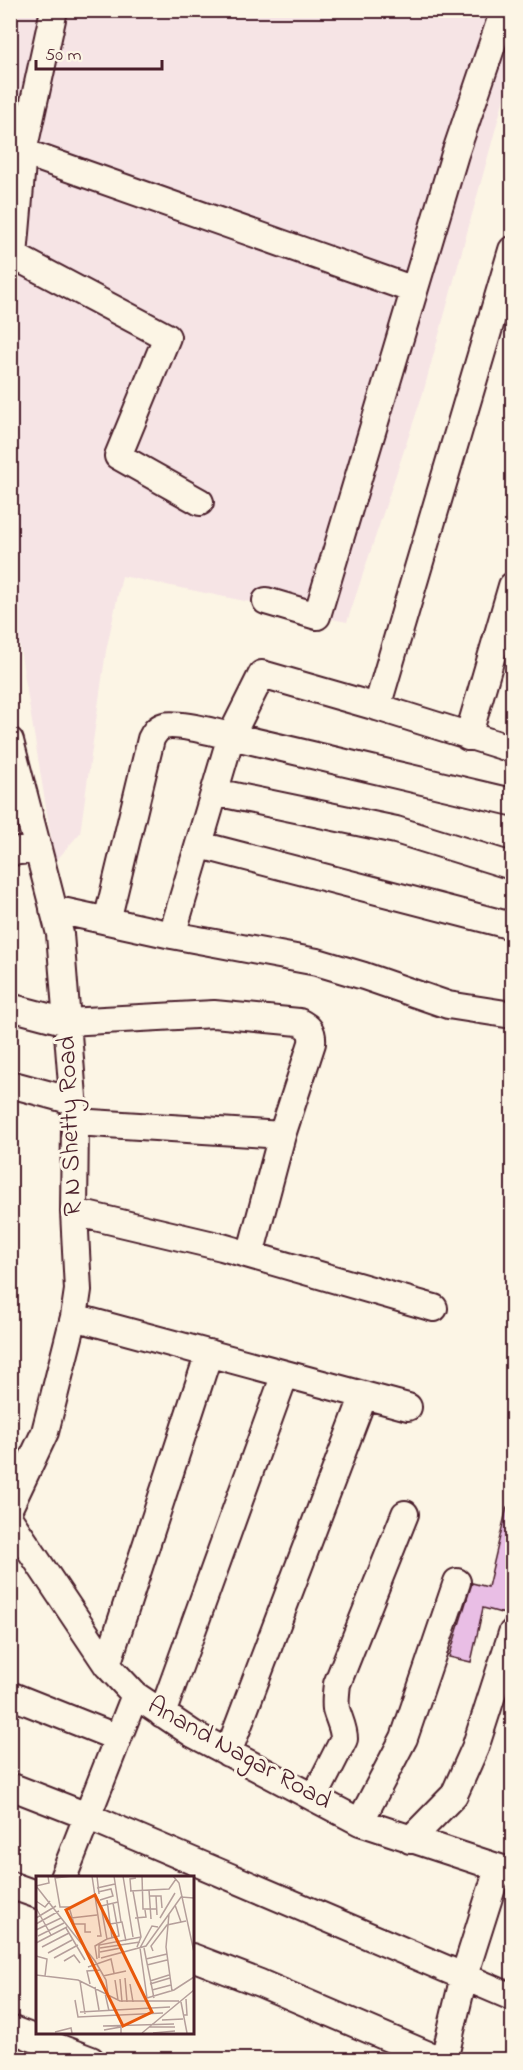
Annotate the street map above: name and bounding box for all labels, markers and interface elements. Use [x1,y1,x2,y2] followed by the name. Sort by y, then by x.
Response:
[36,33,162,71] scale bar
[45,43,82,69] text: 50 m
[49,1035,93,1217] street label: R N Shetty Road
[140,1688,338,1821] street label: Anand Nagar Road
[36,1876,194,2034] inset map

